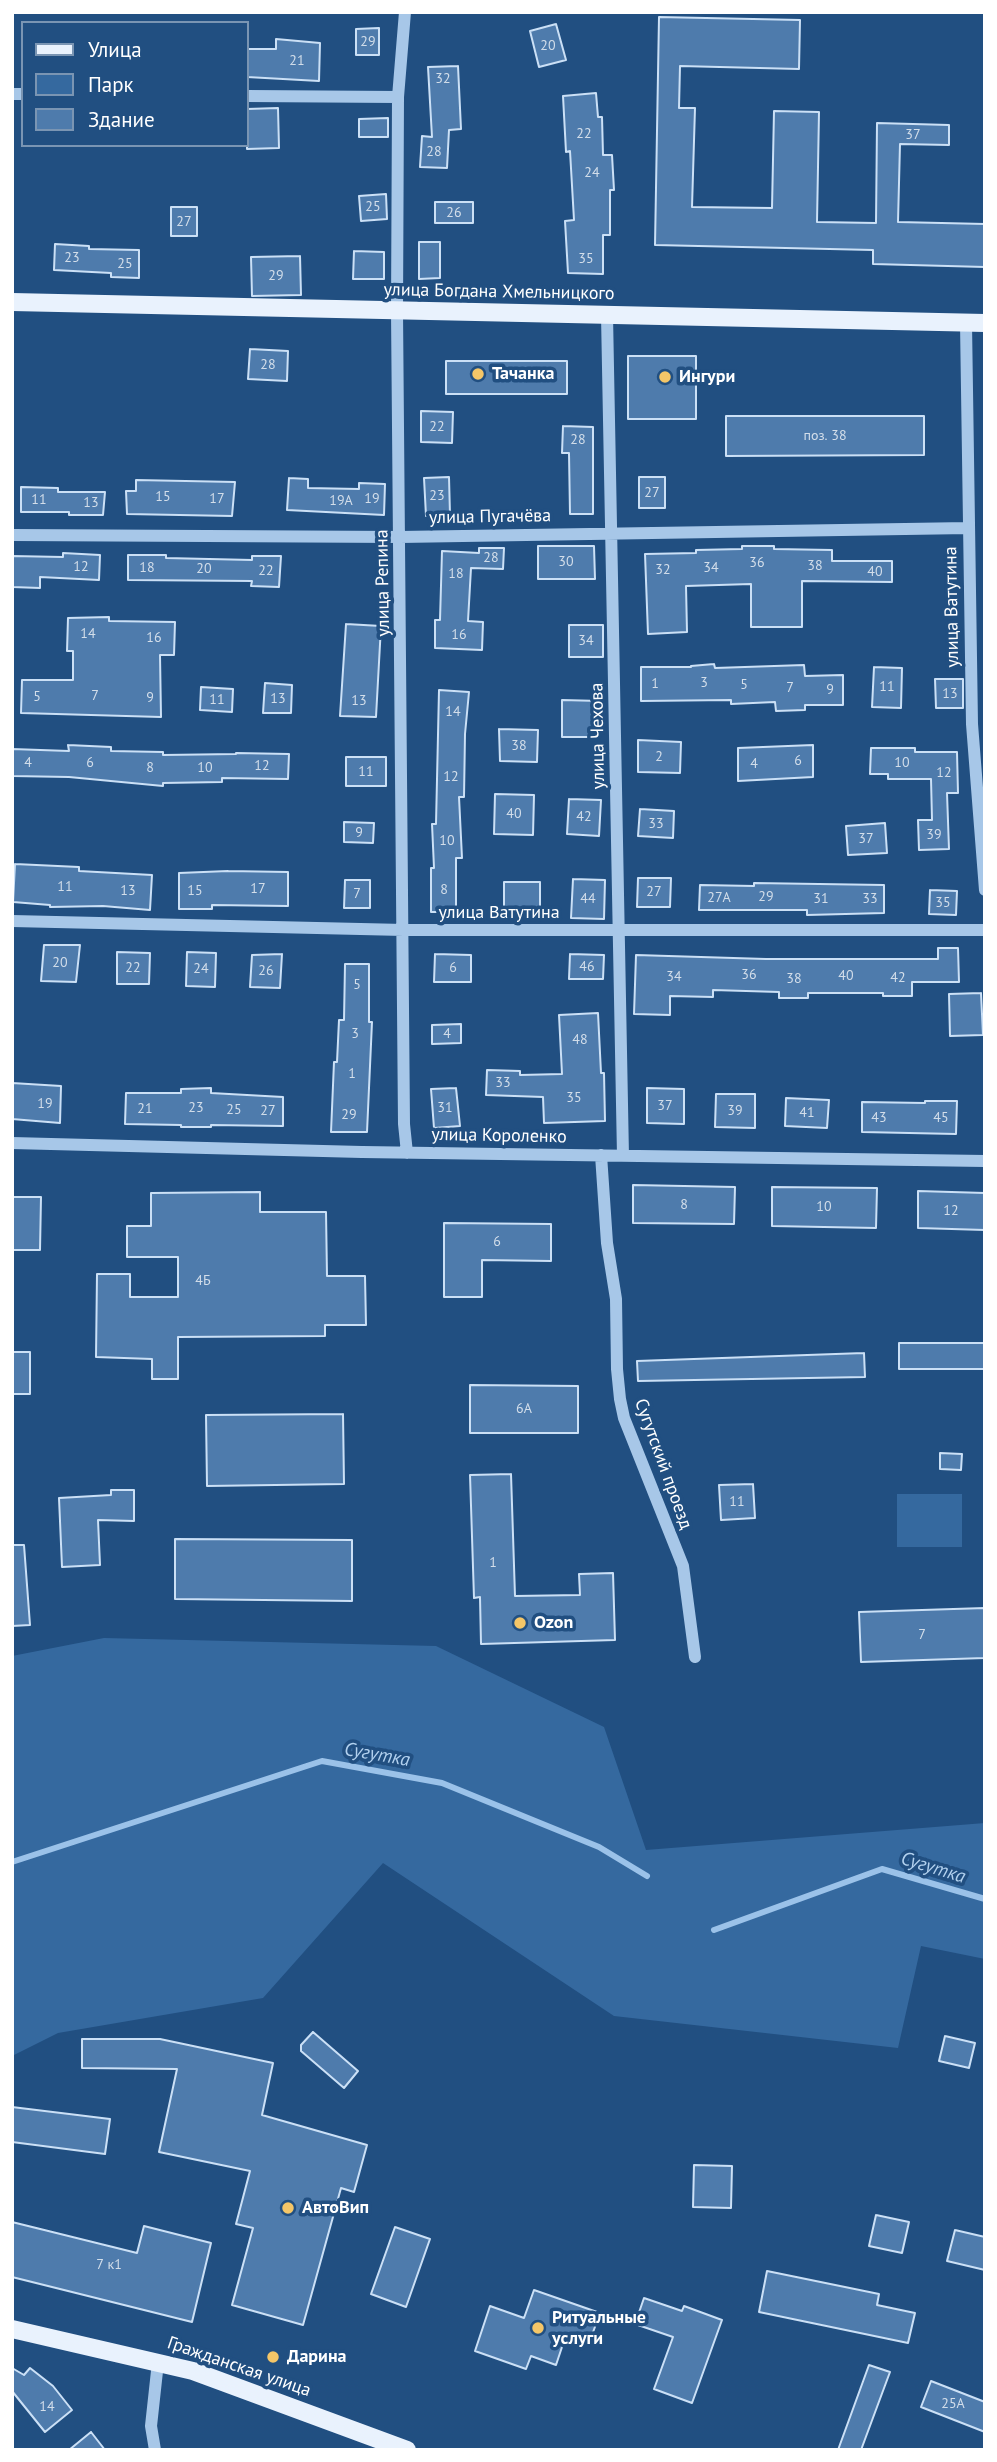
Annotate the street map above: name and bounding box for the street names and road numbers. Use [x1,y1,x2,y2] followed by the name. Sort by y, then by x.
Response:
[383,279,615,305] street label: улица Богдана Хмельницкого
[429,505,551,529] street label: улица Пугачёва
[371,529,395,637] street label: улица Репина
[940,546,964,668] street label: улица Ватутина
[586,682,610,790] street label: улица Чехова
[438,902,560,924] street label: улица Ватутина
[431,1124,567,1148] street label: улица Короленко
[629,1396,697,1532] street label: Сугутский проезд
[164,2332,314,2402] street label: Гражданская улица

